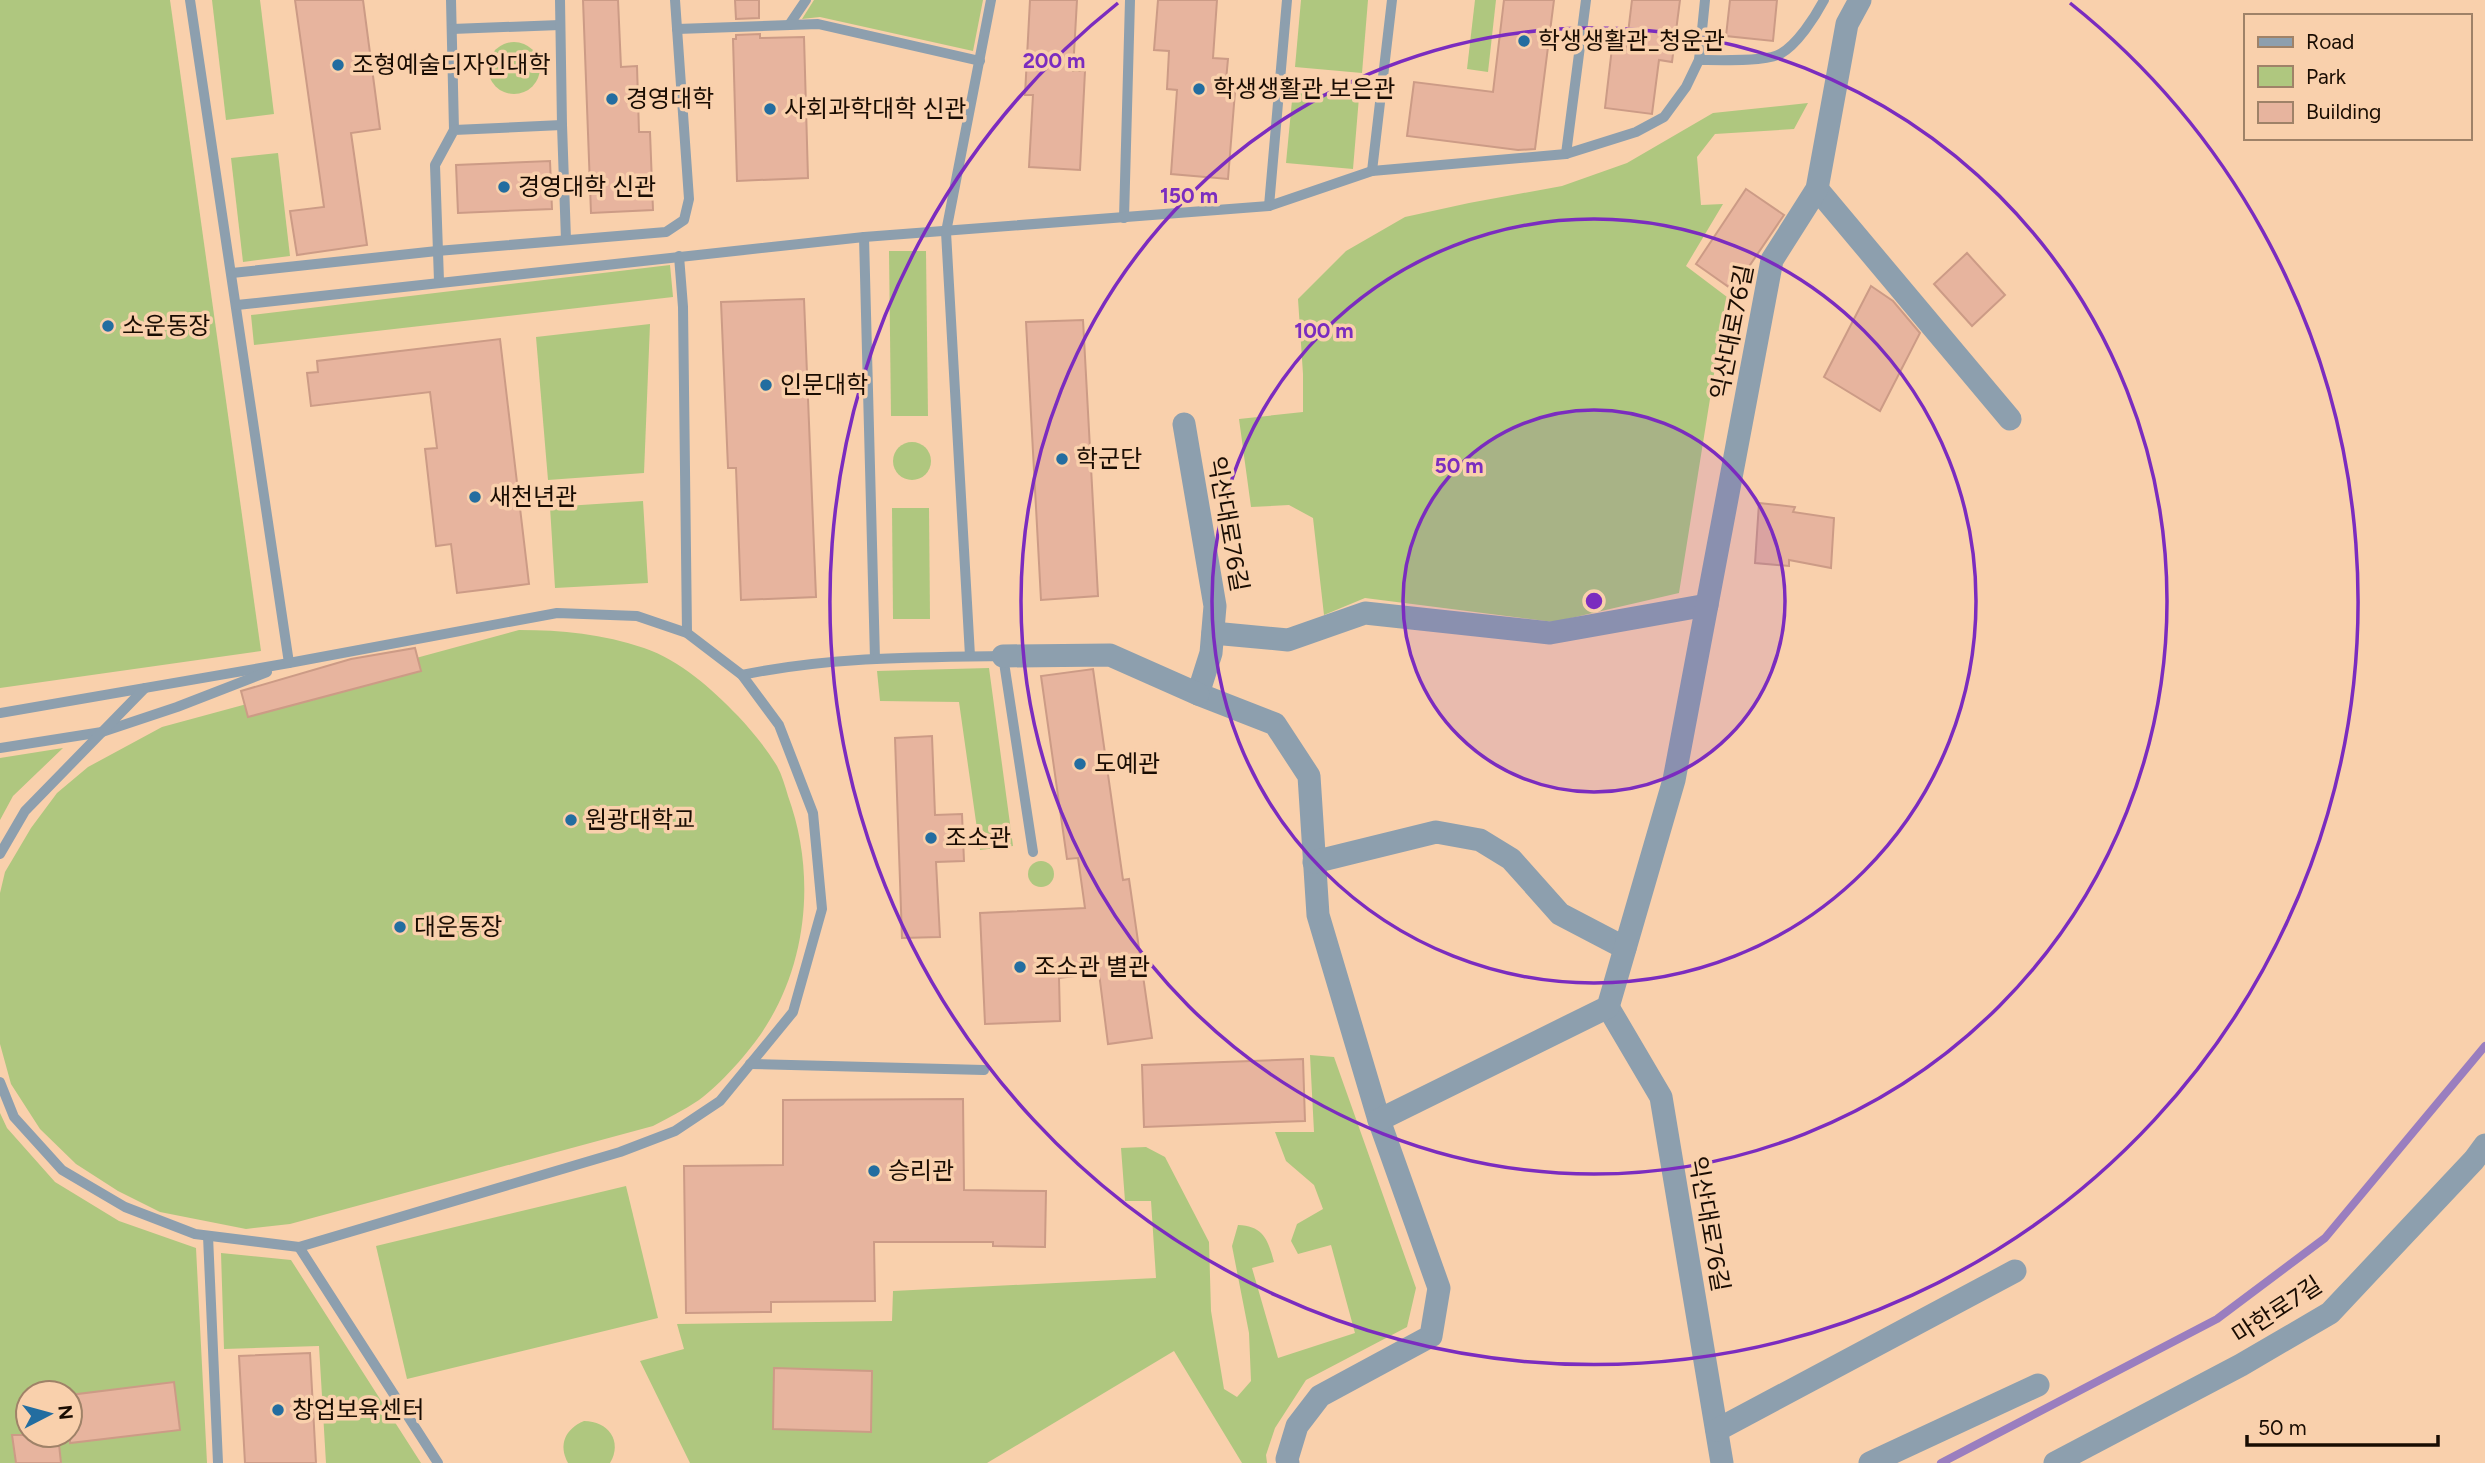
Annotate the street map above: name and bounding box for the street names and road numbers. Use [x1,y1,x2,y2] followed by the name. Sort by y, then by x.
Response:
[1704,262,1759,402] street label: 익산대로76길
[1202,454,1255,594] street label: 익산대로76길
[1683,1154,1736,1294] street label: 익산대로76길
[2226,1270,2327,1349] street label: 마한로7길

